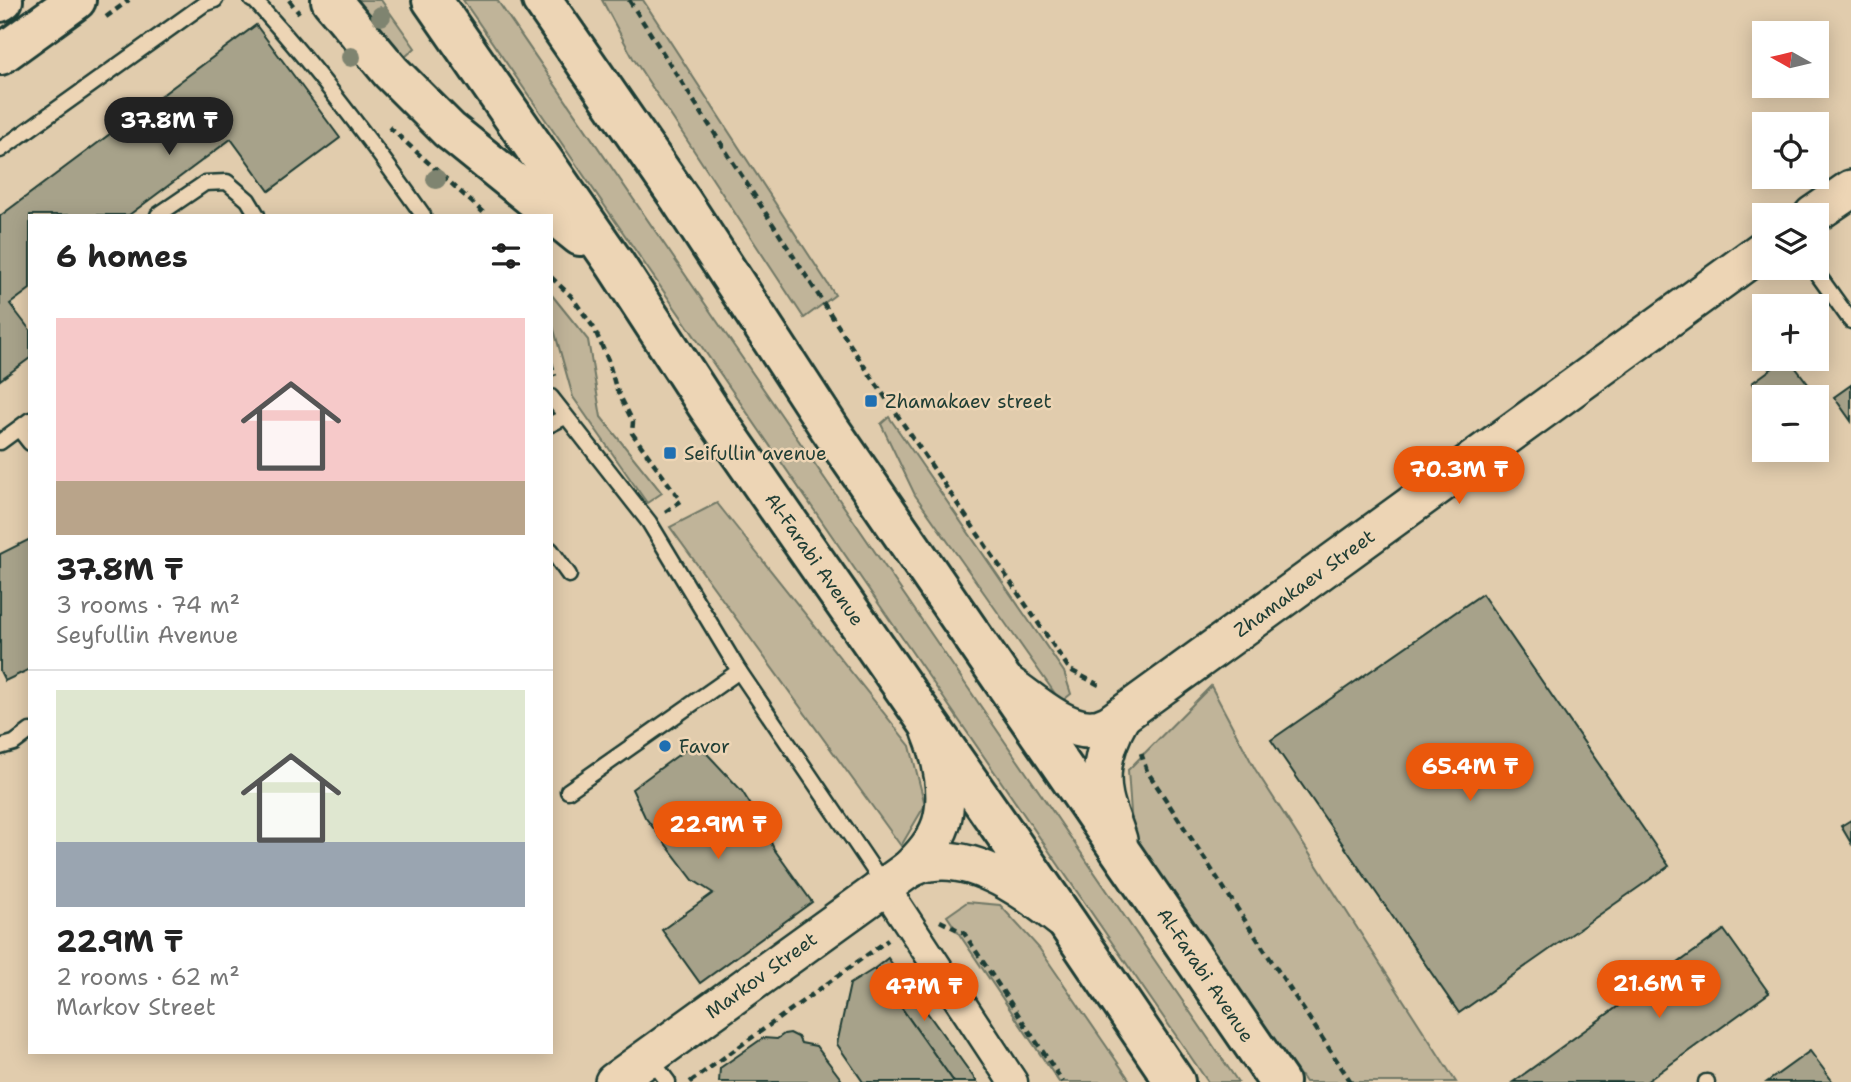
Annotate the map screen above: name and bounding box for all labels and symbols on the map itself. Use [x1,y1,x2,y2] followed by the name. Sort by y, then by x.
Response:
[1752,21,1829,98] north arrow
[104,97,234,157] pin: 37.8M ₸
[885,389,1052,414] place label: Zhamakaev street
[863,393,879,409] marker: Zhamakaev street
[684,441,827,466] place label: Seifullin avenue
[662,445,678,461] marker: Seifullin avenue
[1394,447,1524,506] pin: 70.3M ₸
[759,488,870,631] street label: Al-Farabi Avenue
[1229,524,1380,643] street label: Zhamakaev Street
[679,734,730,759] place label: Favor
[657,738,673,754] marker: Favor
[1405,744,1535,803] pin: 65.4M ₸
[653,802,783,861] pin: 22.9M ₸
[1151,903,1260,1047] street label: Al-Farabi Avenue
[701,926,822,1024] street label: Markov Street
[1594,960,1724,1020] pin: 21.6M ₸
[875,964,973,1023] pin: 47M ₸

